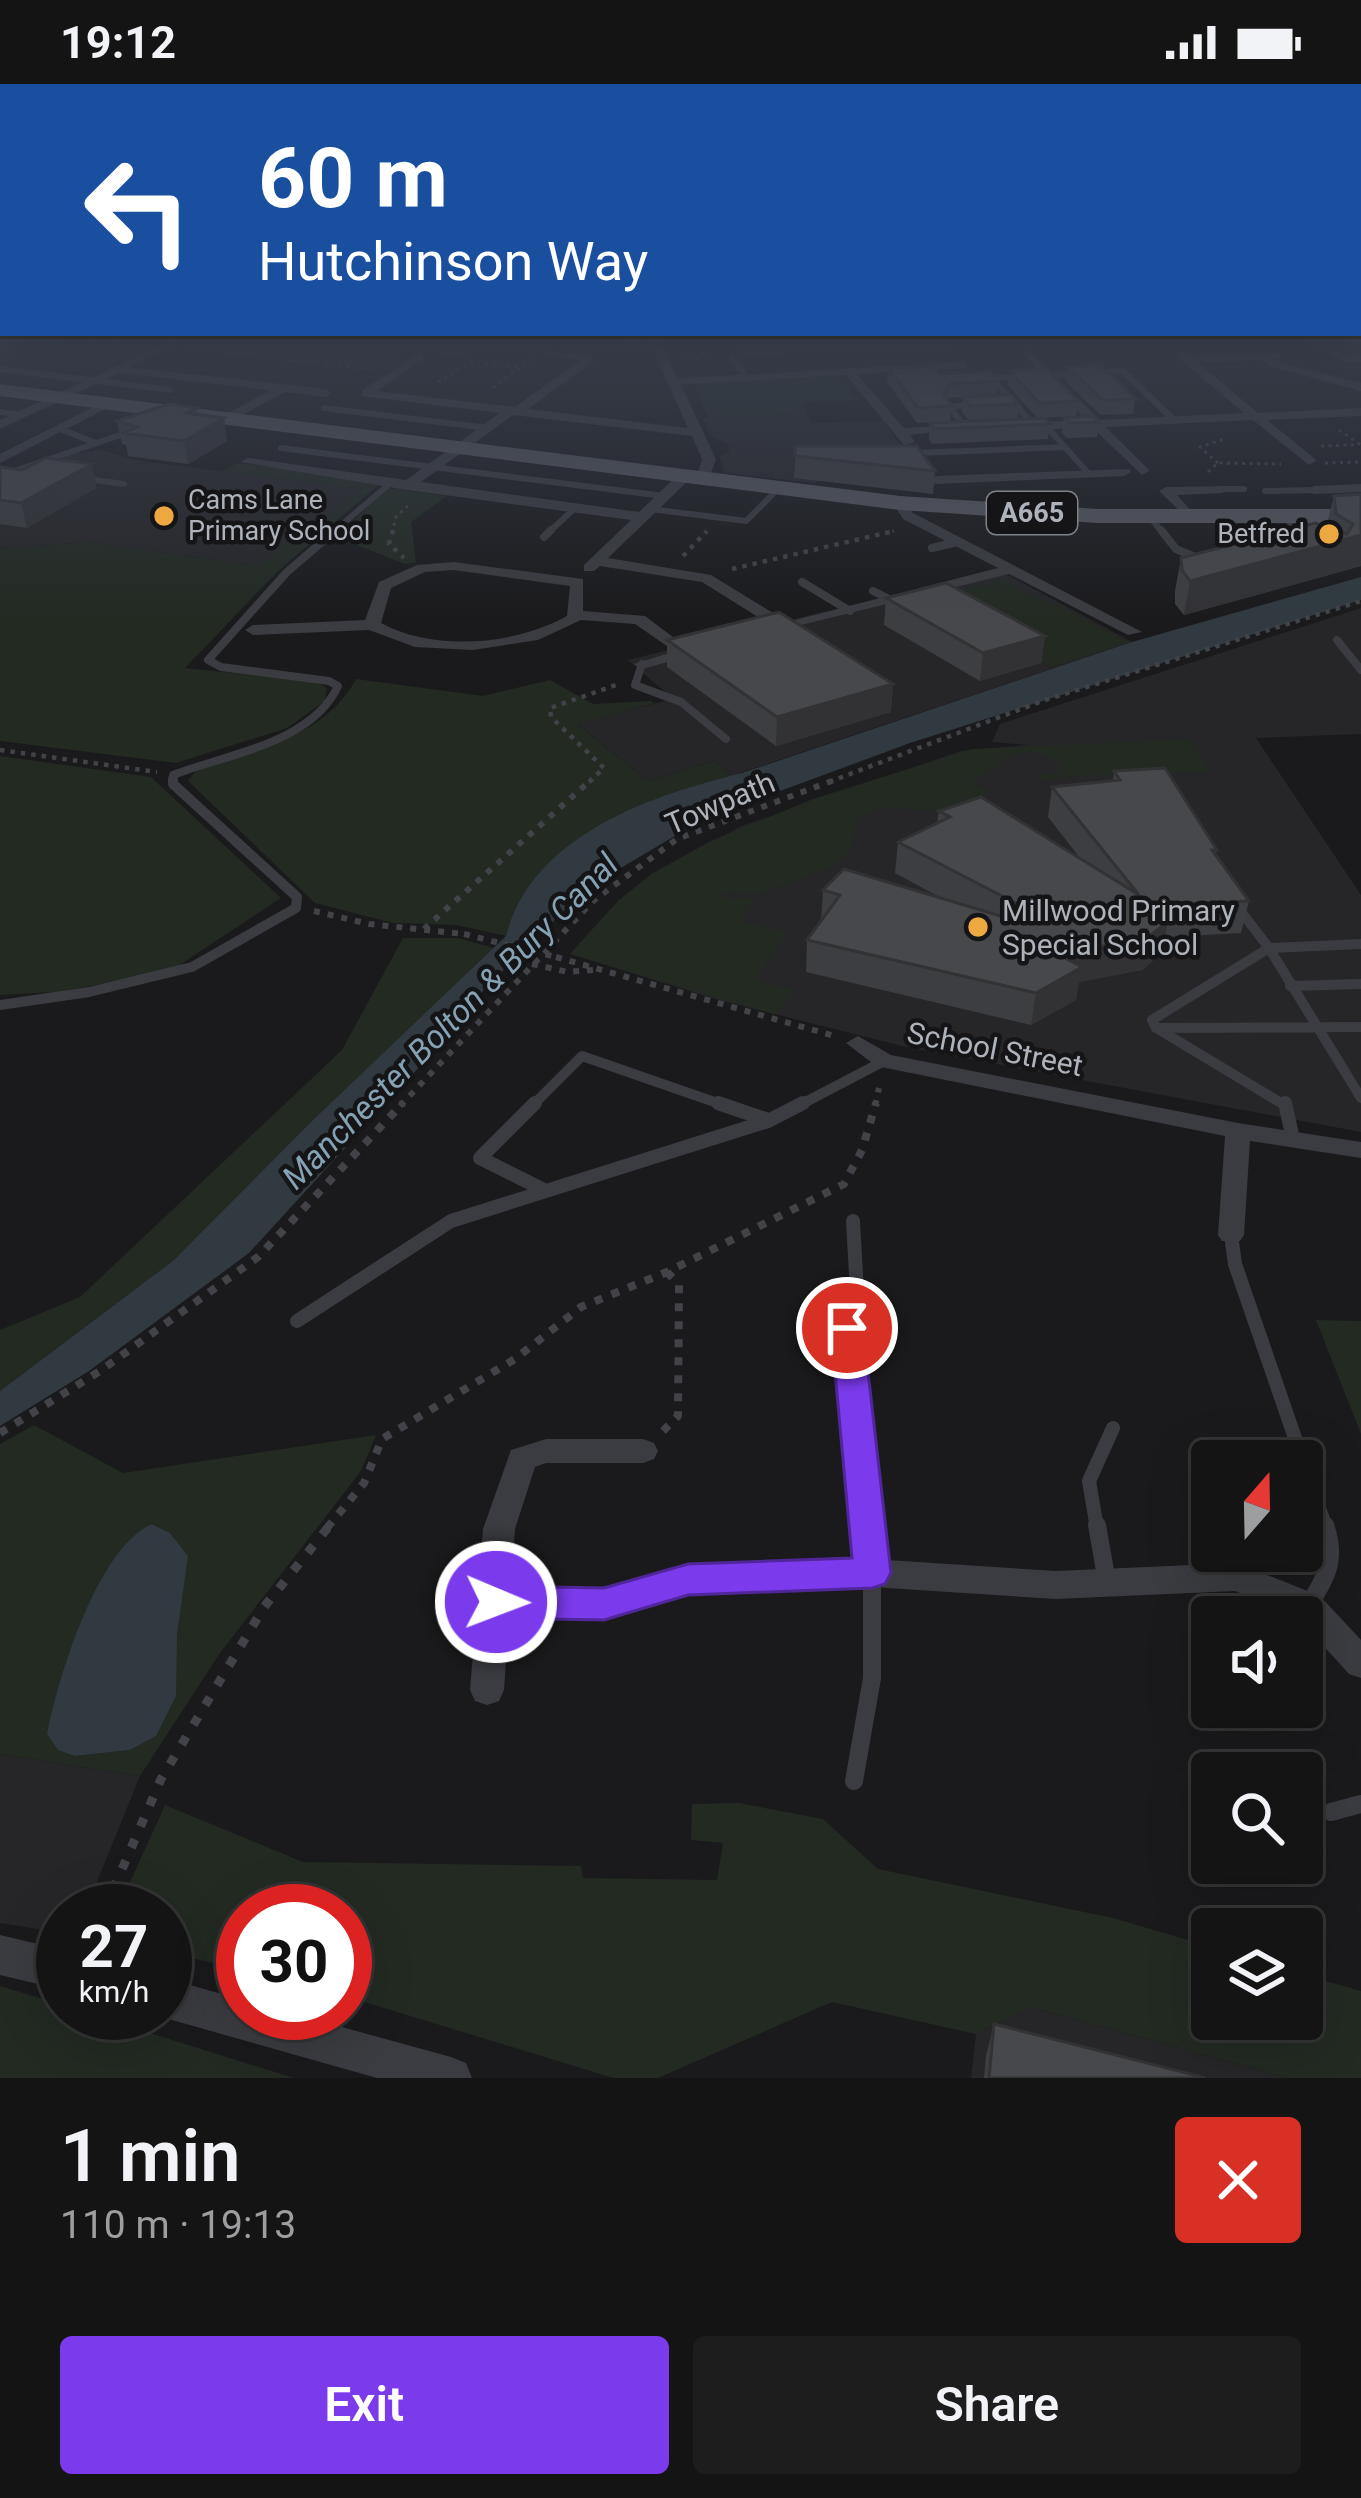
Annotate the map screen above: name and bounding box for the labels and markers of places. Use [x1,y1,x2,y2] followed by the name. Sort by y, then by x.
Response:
[188,484,370,547] place label: Cams Lane Primary School
[151,503,177,529] marker: Cams Lane Primary School
[1217,518,1305,550] place label: Betfred
[1316,521,1342,547] marker: Betfred
[1002,893,1235,962] place label: Millwood Primary Special School
[965,914,991,940] marker: Millwood Primary Special School
[796,1277,898,1379] pin

